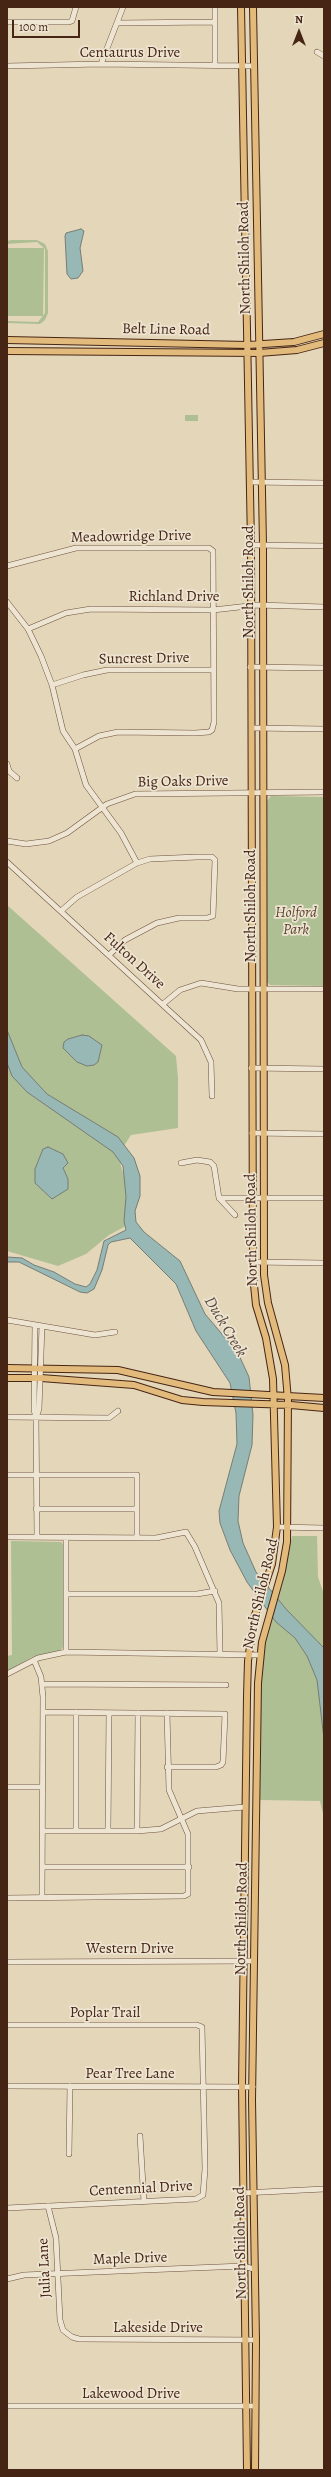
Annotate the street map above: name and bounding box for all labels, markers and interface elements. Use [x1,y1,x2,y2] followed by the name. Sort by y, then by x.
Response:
[14,12,82,38] scale bar
[279,12,319,52] north arrow
[295,12,303,27] text: N
[19,19,48,35] text: 100 m
[80,44,180,62] street label: Centaurus Drive
[235,201,255,315] street label: North Shiloh Road
[122,320,210,340] street label: Belt Line Road
[240,525,258,639] street label: North Shiloh Road
[70,527,192,547] street label: Meadowridge Drive
[128,588,220,606] street label: Richland Drive
[99,649,189,669] street label: Suncrest Drive
[137,772,229,792] street label: Big Oaks Drive
[242,849,260,963] street label: North Shiloh Road
[275,904,317,939] park label: Holford Park
[99,929,169,993] street label: Fulton Drive
[242,1173,262,1287] street label: North Shiloh Road
[199,1293,251,1361] water label: Duck Creek
[240,1537,282,1651] street label: North Shiloh Road
[232,1862,252,1976] street label: North Shiloh Road
[86,1940,174,1958] street label: Western Drive
[70,2004,140,2022] street label: Poplar Trail
[85,2065,175,2083] street label: Pear Tree Lane
[89,2177,193,2201] street label: Centennial Drive
[231,2186,251,2300] street label: North Shiloh Road
[34,2238,56,2298] street label: Julia Lane
[92,2249,168,2269] street label: Maple Drive
[113,2319,203,2337] street label: Lakeside Drive
[82,2385,180,2403] street label: Lakewood Drive

